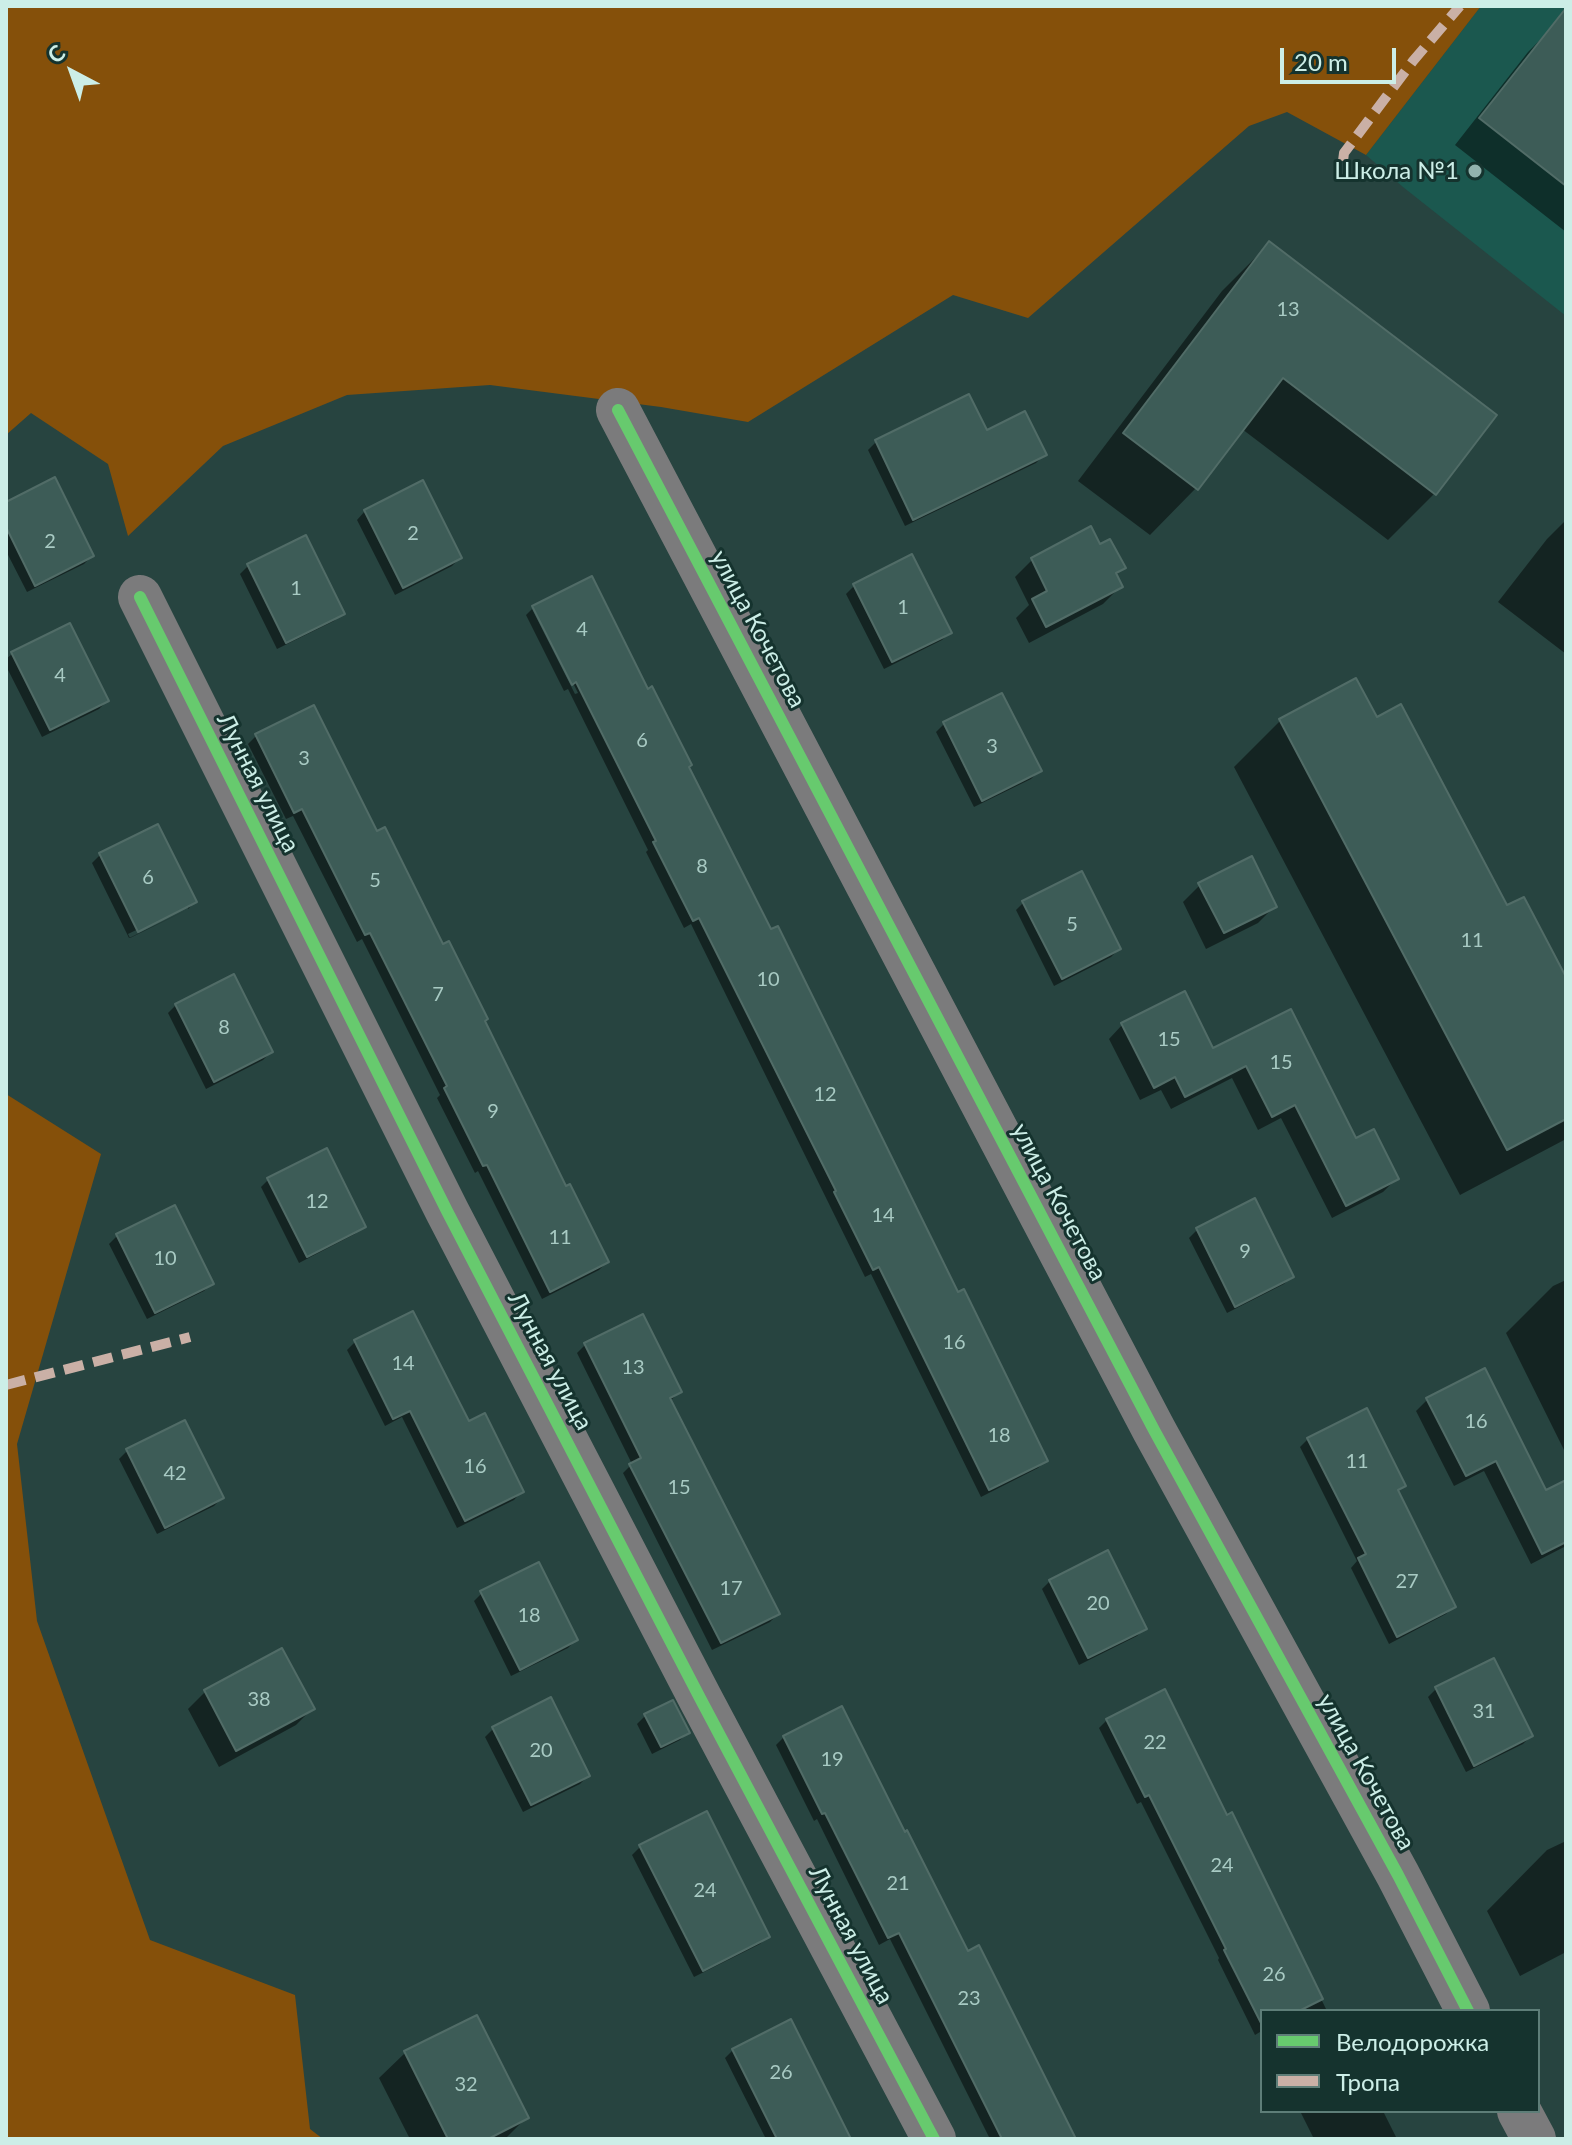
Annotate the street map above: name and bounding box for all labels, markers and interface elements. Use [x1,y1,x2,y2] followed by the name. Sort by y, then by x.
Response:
[32,32,112,112] north arrow
[1284,32,1400,82] scale bar
[42,39,70,68] text: С
[1294,47,1348,76] text: 20 m
[1334,157,1459,185] place label: Школа №1
[1466,162,1484,180] marker: Школа №1
[1276,298,1300,322] house number: 13
[407,522,419,546] house number: 2
[44,530,56,554] house number: 2
[704,545,812,713] street label: улица Кочетова
[290,577,302,601] house number: 1
[897,596,909,620] house number: 1
[576,618,588,642] house number: 4
[54,664,66,688] house number: 4
[211,709,305,857] street label: Лунная улица
[636,729,648,753] house number: 6
[986,735,998,759] house number: 3
[298,747,310,771] house number: 3
[696,855,708,879] house number: 8
[142,866,154,890] house number: 6
[369,869,381,893] house number: 5
[1066,913,1078,937] house number: 5
[1460,929,1484,953] house number: 11
[756,968,780,992] house number: 10
[432,983,444,1007] house number: 7
[218,1016,230,1040] house number: 8
[1157,1028,1181,1052] house number: 15
[1269,1051,1293,1075] house number: 15
[813,1083,837,1107] house number: 12
[487,1100,499,1124] house number: 9
[1005,1118,1113,1286] street label: улица Кочетова
[305,1190,329,1214] house number: 12
[871,1204,895,1228] house number: 14
[548,1226,572,1250] house number: 11
[1239,1240,1251,1264] house number: 9
[153,1247,177,1271] house number: 10
[502,1287,598,1435] street label: Лунная улица
[942,1331,966,1355] house number: 16
[391,1352,415,1376] house number: 14
[621,1356,645,1380] house number: 13
[1464,1410,1488,1434] house number: 16
[987,1424,1011,1448] house number: 18
[1345,1450,1369,1474] house number: 11
[463,1455,487,1479] house number: 16
[163,1462,187,1486] house number: 42
[667,1476,691,1500] house number: 15
[1395,1570,1419,1594] house number: 27
[719,1577,743,1601] house number: 17
[1086,1592,1110,1616] house number: 20
[517,1604,541,1628] house number: 18
[247,1688,271,1712] house number: 38
[1311,1689,1421,1855] street label: улица Кочетова
[1472,1700,1496,1724] house number: 31
[1143,1731,1167,1755] house number: 22
[529,1739,553,1763] house number: 20
[820,1748,844,1772] house number: 19
[1210,1854,1234,1878] house number: 24
[803,1861,899,2009] street label: Лунная улица
[886,1872,910,1896] house number: 21
[693,1879,717,1903] house number: 24
[1262,1963,1286,1987] house number: 26
[957,1987,981,2011] house number: 23
[1260,2009,1540,2113] legend
[1336,2027,1489,2056] text: Велодорожка
[769,2061,793,2085] house number: 26
[1336,2067,1400,2096] text: Тропа
[454,2073,478,2097] house number: 32

